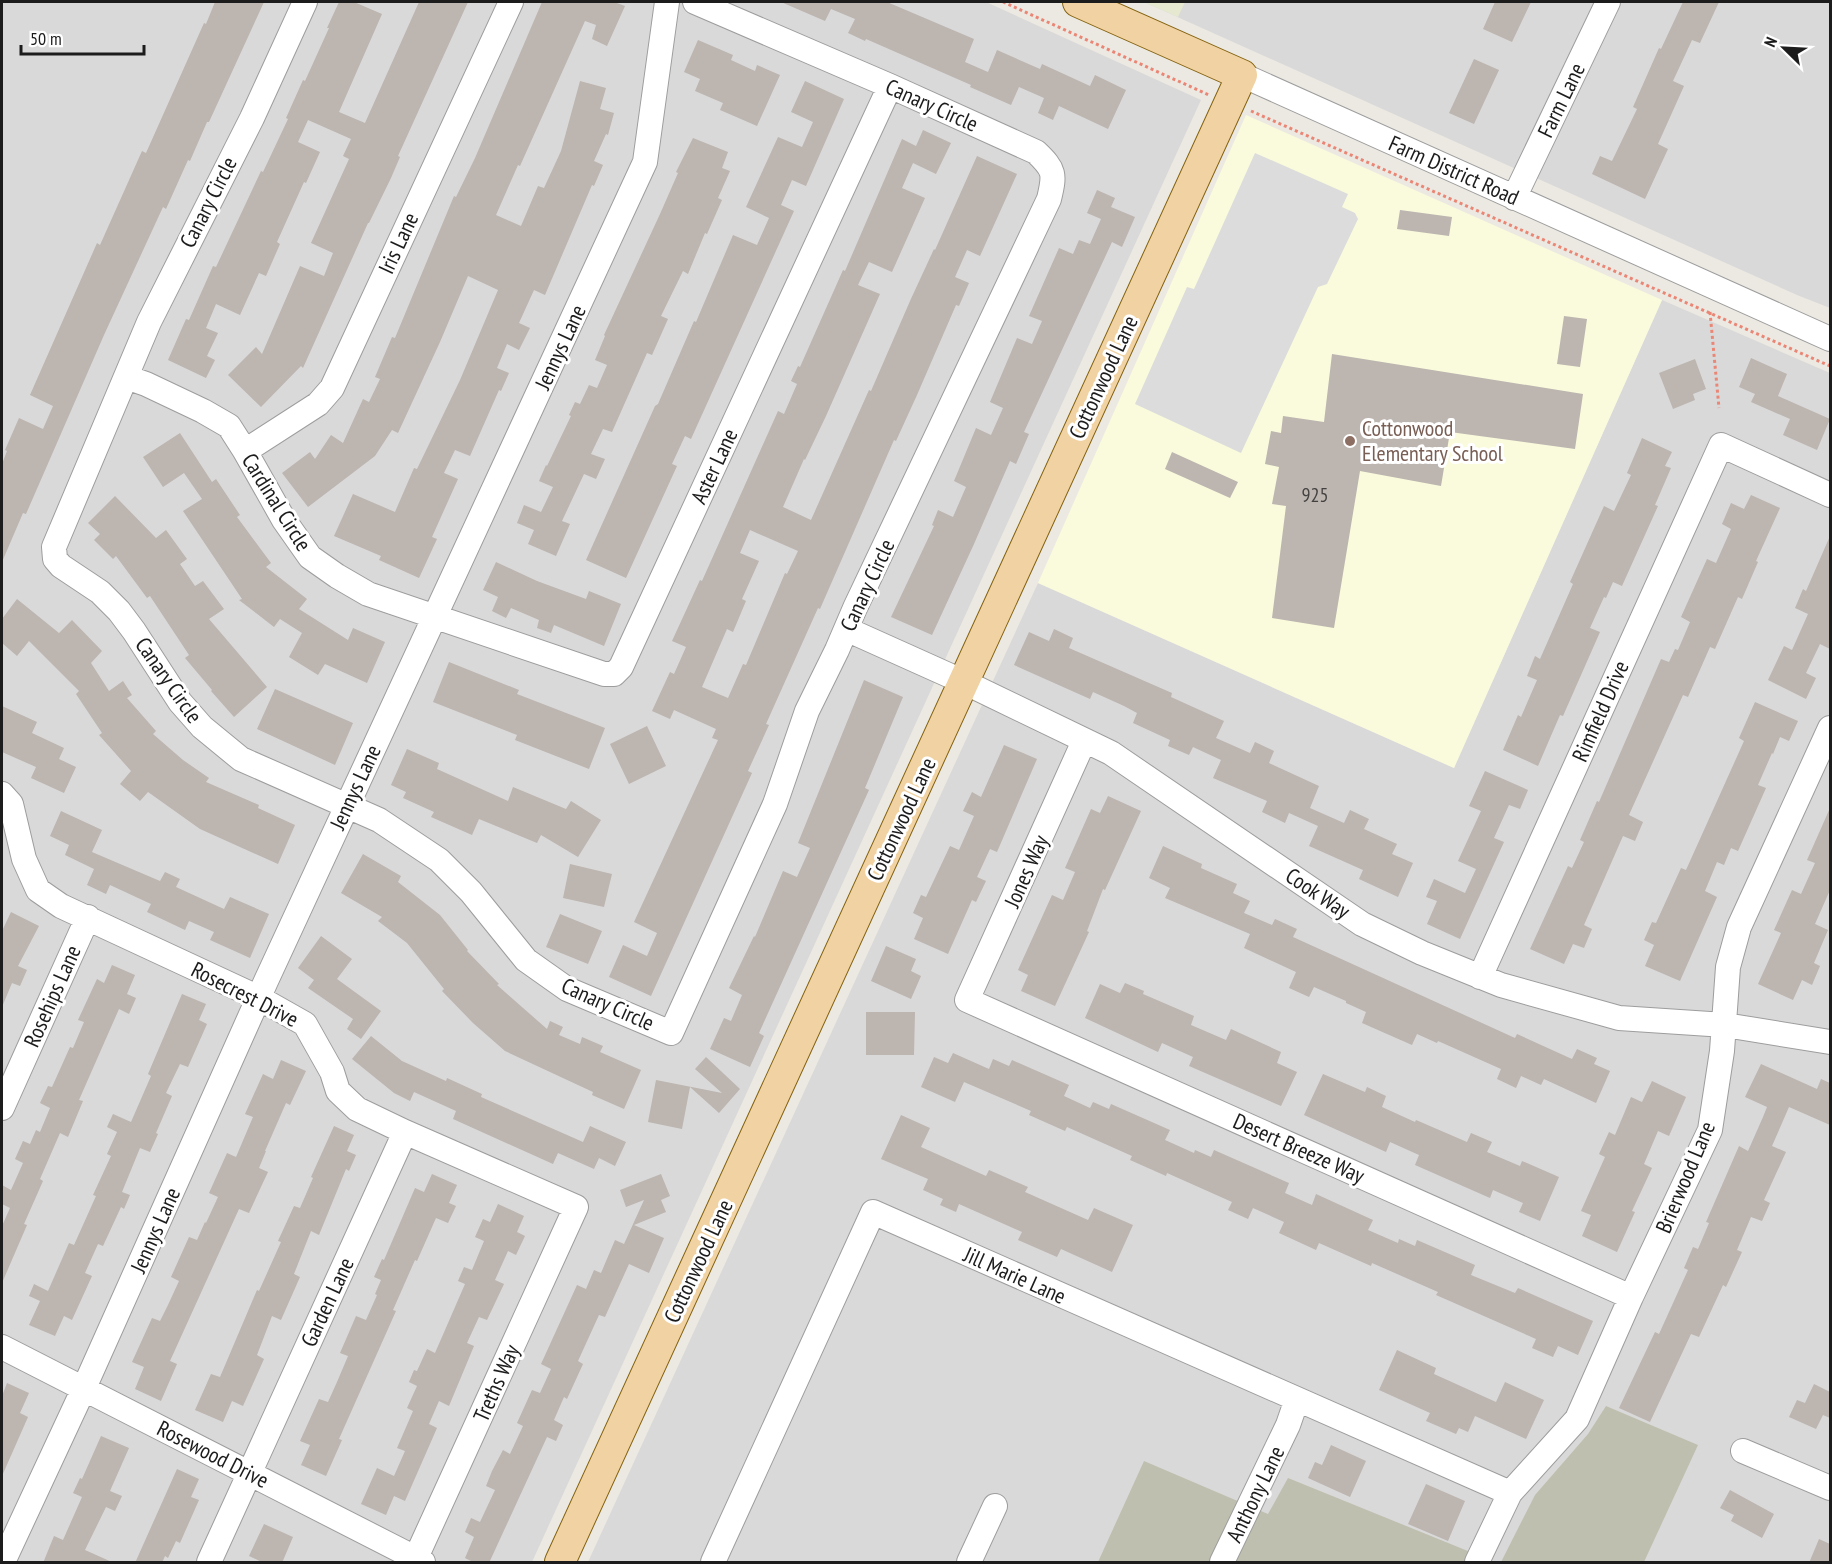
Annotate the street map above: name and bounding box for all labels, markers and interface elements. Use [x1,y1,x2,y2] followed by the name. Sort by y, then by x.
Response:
[21,18,144,56] scale bar
[1754,18,1814,78] north arrow
[30,27,62,50] text: 50 m
[1759,34,1781,50] text: N
[1531,58,1591,142] street label: Farm Lane
[881,72,983,138] street label: Canary Circle
[1385,129,1523,211] street label: Farm District Road
[173,152,243,252] street label: Canary Circle
[372,208,424,278] street label: Iris Lane
[528,300,592,395] street label: Jennys Lane
[1062,311,1144,443] street label: Cottonwood Lane
[1362,414,1504,467] place label: Cottonwood Elementary School
[684,424,744,508] street label: Aster Lane
[1343,434,1357,448] marker: Cottonwood Elementary School
[236,448,318,556] street label: Cardinal Circle
[1302,482,1329,508] house number: 925
[834,535,900,635] street label: Canary Circle
[129,632,209,728] street label: Canary Circle
[1565,656,1635,766] street label: Rimfield Drive
[323,740,387,835] street label: Jennys Lane
[860,753,942,885] street label: Cottonwood Lane
[997,830,1055,913] street label: Jones Way
[1280,861,1356,925] street label: Cook Way
[17,941,87,1051] street label: Rosehips Lane
[187,955,303,1033] street label: Rosecrest Drive
[557,971,659,1037] street label: Canary Circle
[1229,1107,1370,1190] street label: Desert Breeze Way
[1649,1117,1721,1237] street label: Brierwood Lane
[123,1183,186,1278] street label: Jennys Lane
[657,1195,739,1327] street label: Cottonwood Lane
[959,1240,1070,1310] street label: Jill Marie Lane
[294,1253,360,1351] street label: Garden Lane
[467,1339,526,1426] street label: Treths Way
[153,1414,273,1494] street label: Rosewood Drive
[1220,1441,1290,1547] street label: Anthony Lane

